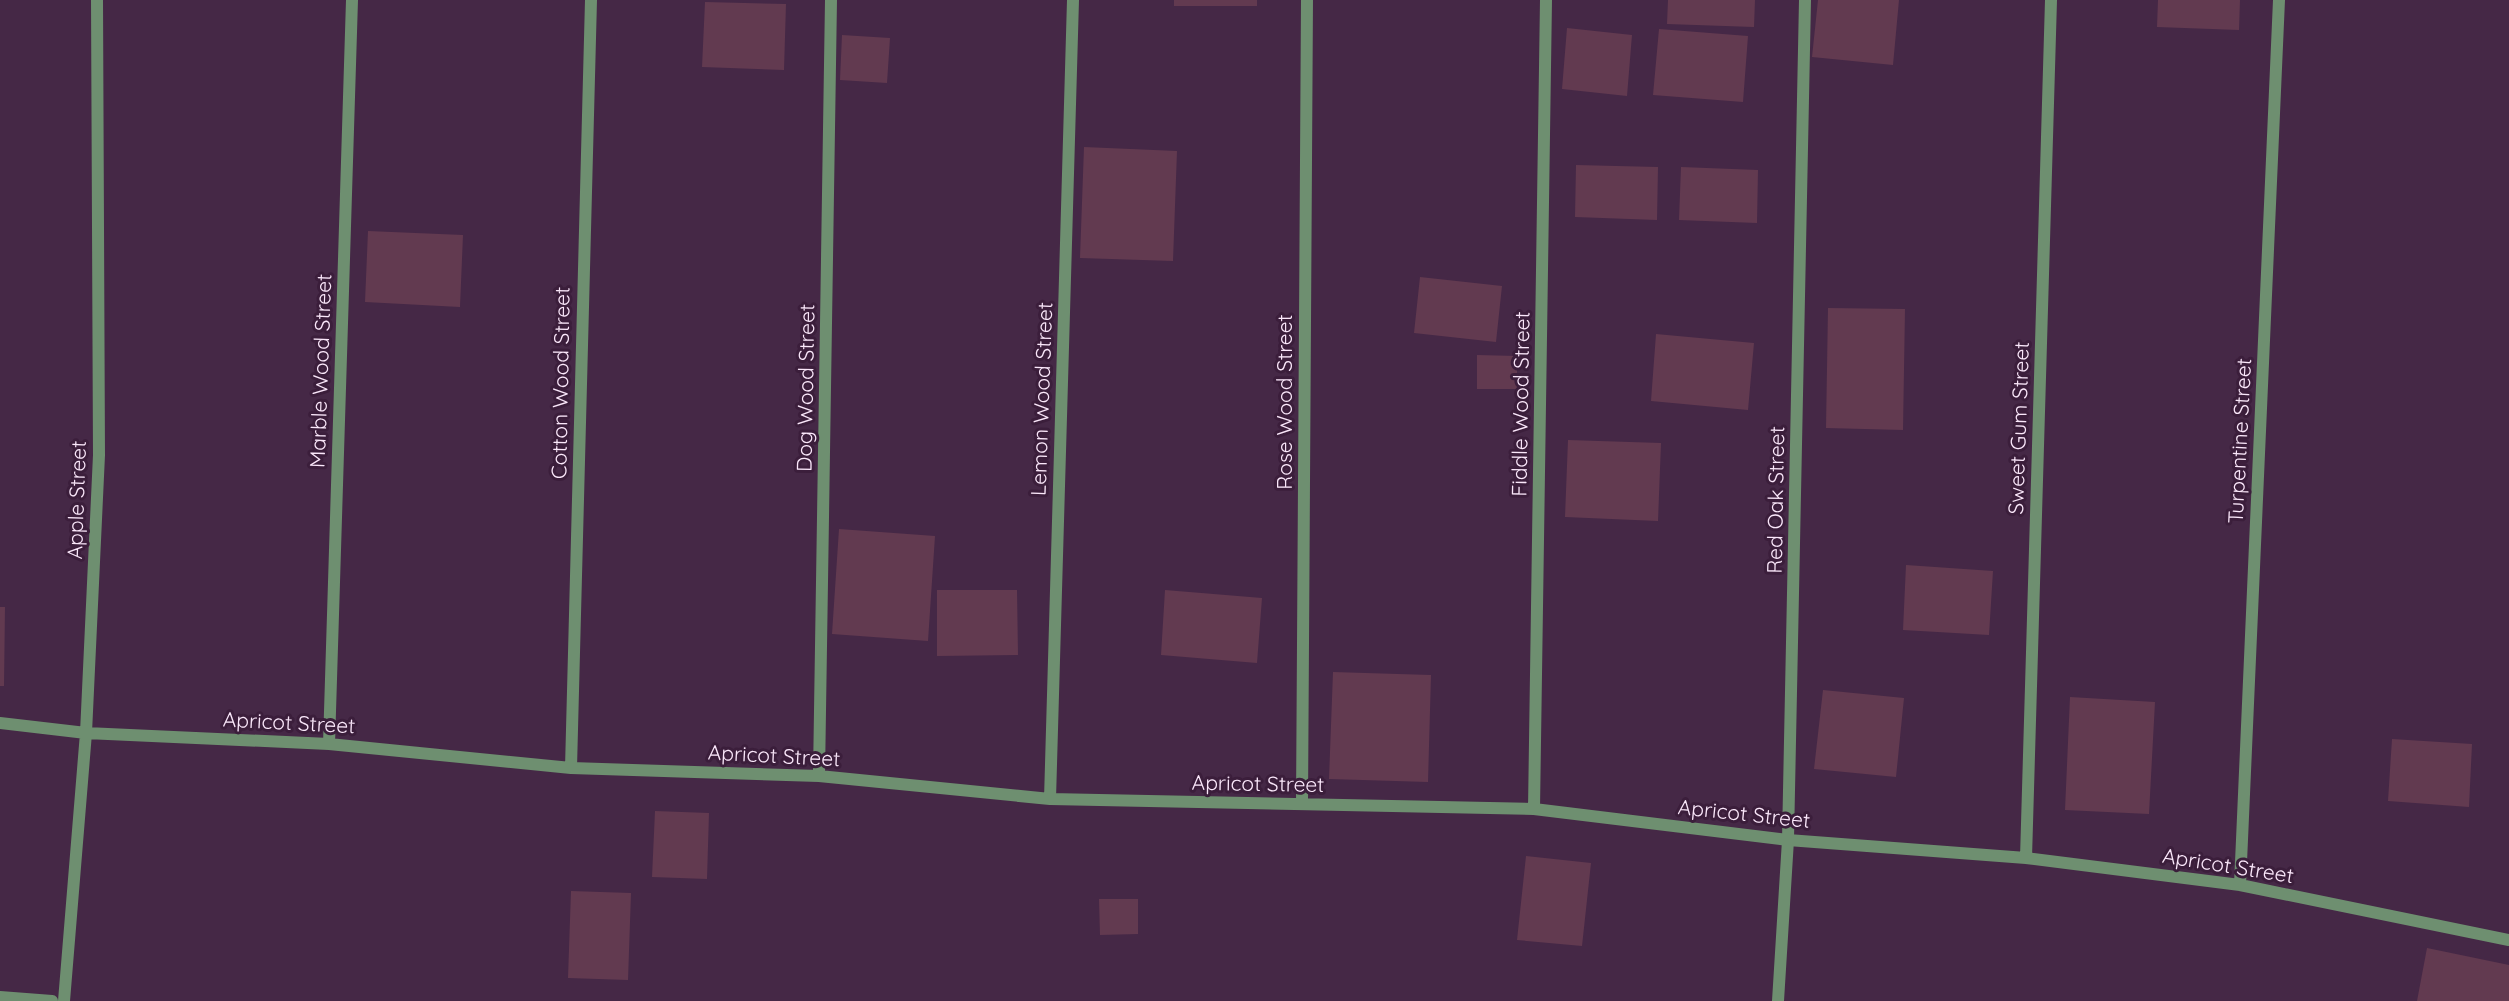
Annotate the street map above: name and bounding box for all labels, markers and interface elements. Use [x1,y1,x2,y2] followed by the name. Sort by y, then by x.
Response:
[304,273,336,469] street label: Marble Wood Street
[545,287,575,479] street label: Cotton Wood Street
[1025,302,1057,496] street label: Lemon Wood Street
[791,304,819,472] street label: Dog Wood Street
[1505,311,1535,497] street label: Fiddle Wood Street
[1271,314,1297,490] street label: Rose Wood Street
[2002,341,2034,515] street label: Sweet Gum Street
[2222,358,2256,524] street label: Turpentine Street
[1761,426,1789,574] street label: Red Oak Street
[61,440,91,560] street label: Apple Street
[222,706,356,738] street label: Apricot Street
[707,739,841,771] street label: Apricot Street
[1191,769,1325,797] street label: Apricot Street
[1677,793,1811,833] street label: Apricot Street
[2161,842,2296,888] street label: Apricot Street

